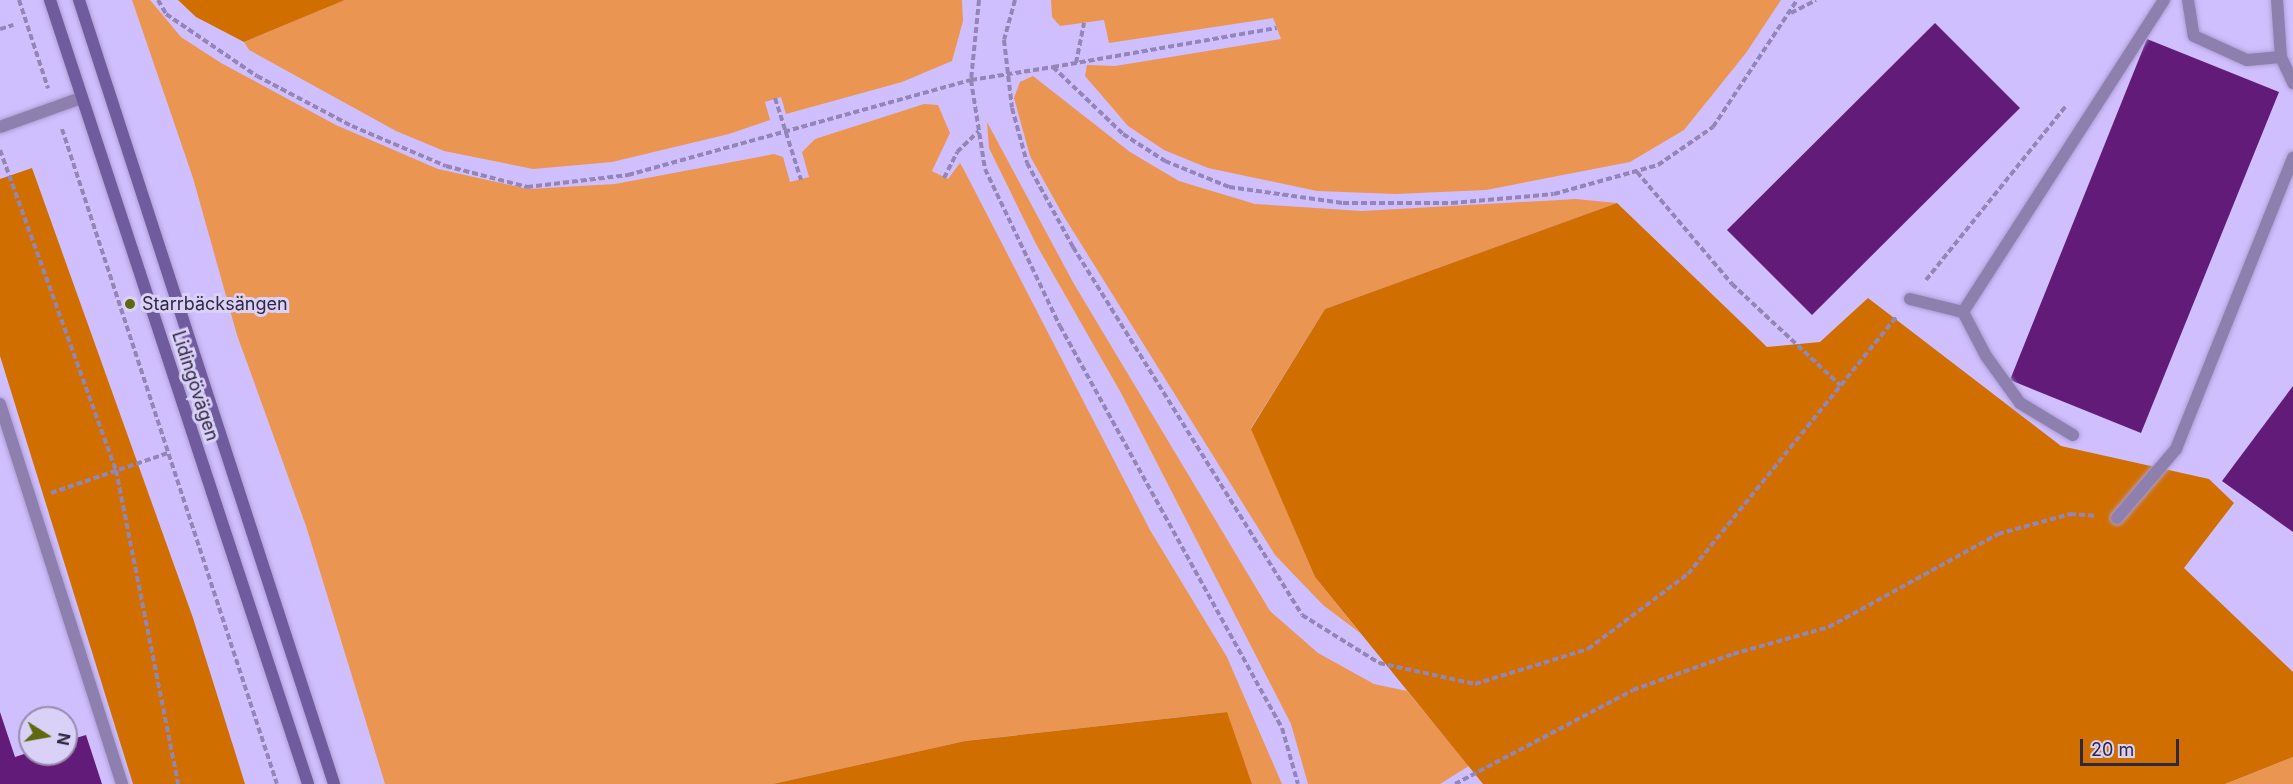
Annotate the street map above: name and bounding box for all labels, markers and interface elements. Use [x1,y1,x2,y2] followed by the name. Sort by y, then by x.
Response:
[142,293,288,315] place label: Starrbäcksängen
[123,297,137,311] marker: Starrbäcksängen
[167,328,223,444] street label: Lidingövägen
[18,706,78,766] north arrow
[2083,727,2182,765] scale bar
[53,731,75,747] text: N
[2091,739,2134,760] text: 20 m

